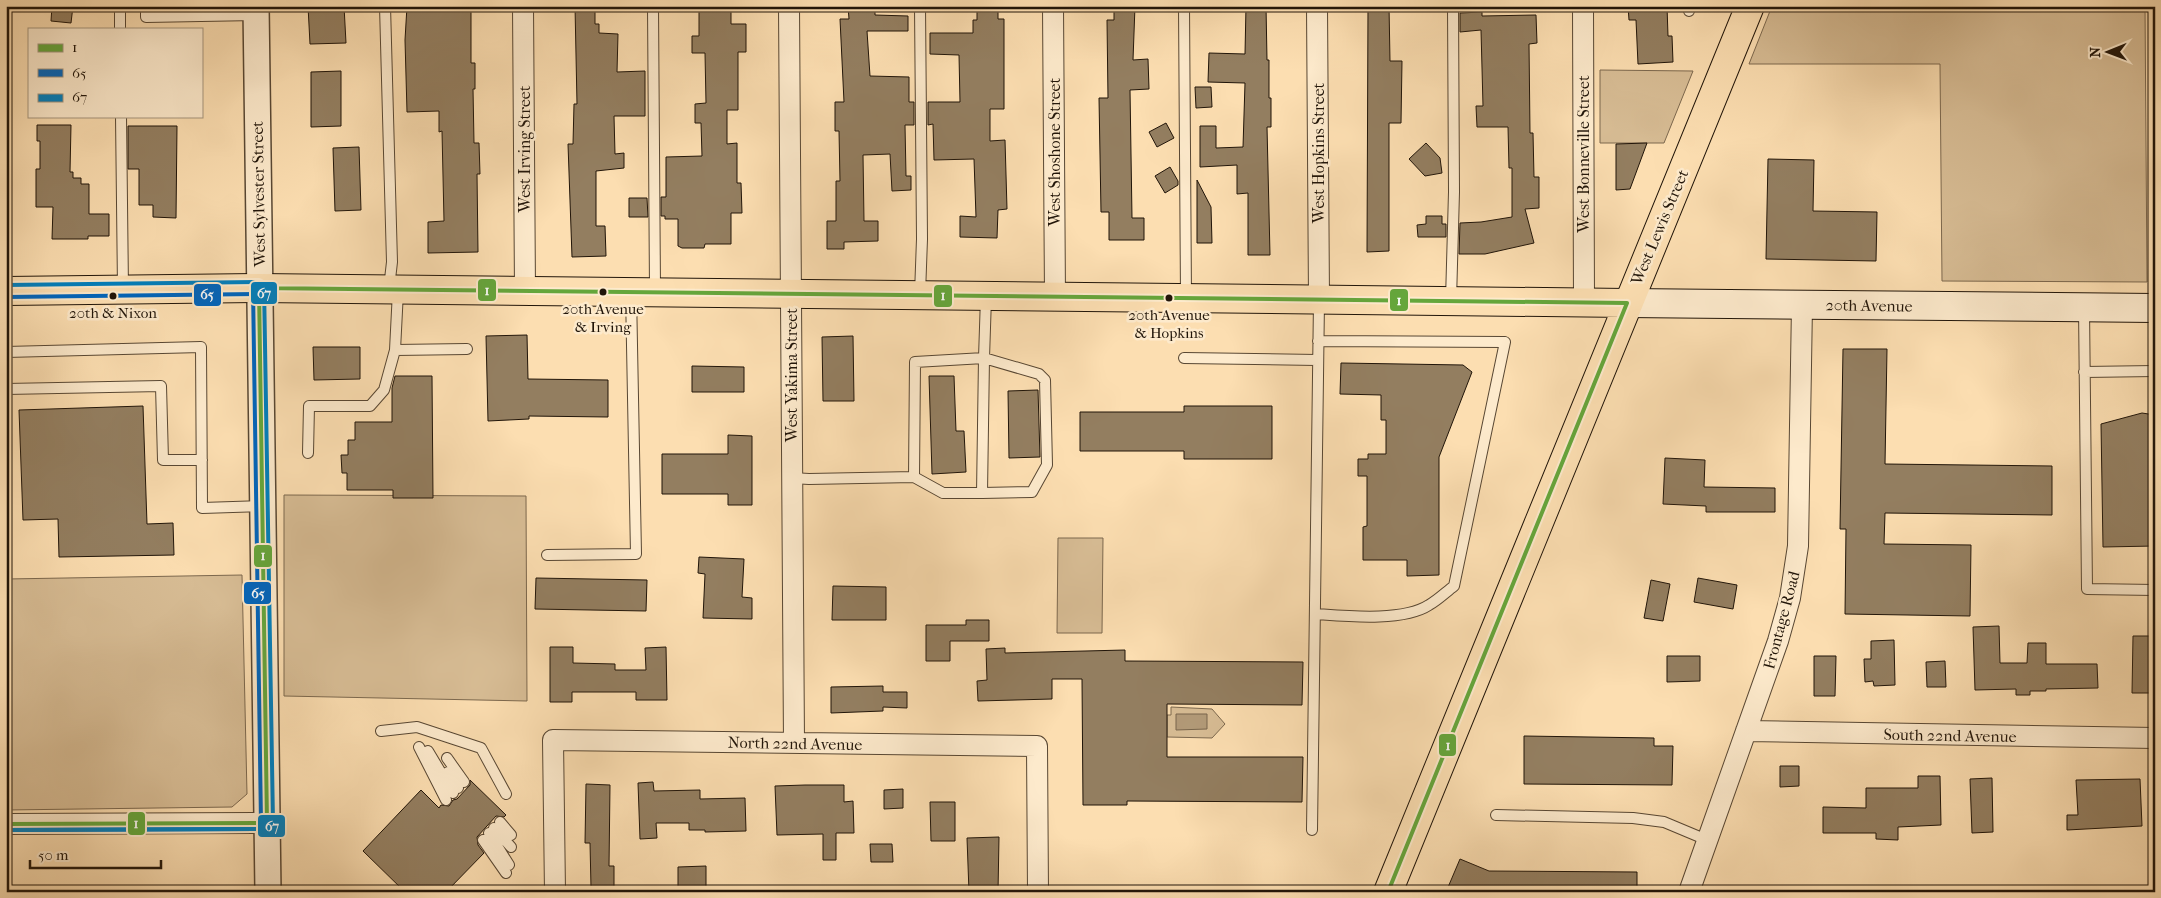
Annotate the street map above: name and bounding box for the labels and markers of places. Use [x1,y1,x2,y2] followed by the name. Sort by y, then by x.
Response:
[598,287,608,297] marker: 20th Avenue & Irving
[108,291,118,301] marker: 20th & Nixon
[1164,293,1174,303] marker: 20th Avenue & Hopkins
[562,300,644,336] place label: 20th Avenue & Irving
[69,304,157,322] place label: 20th & Nixon
[1128,306,1210,342] place label: 20th Avenue & Hopkins

